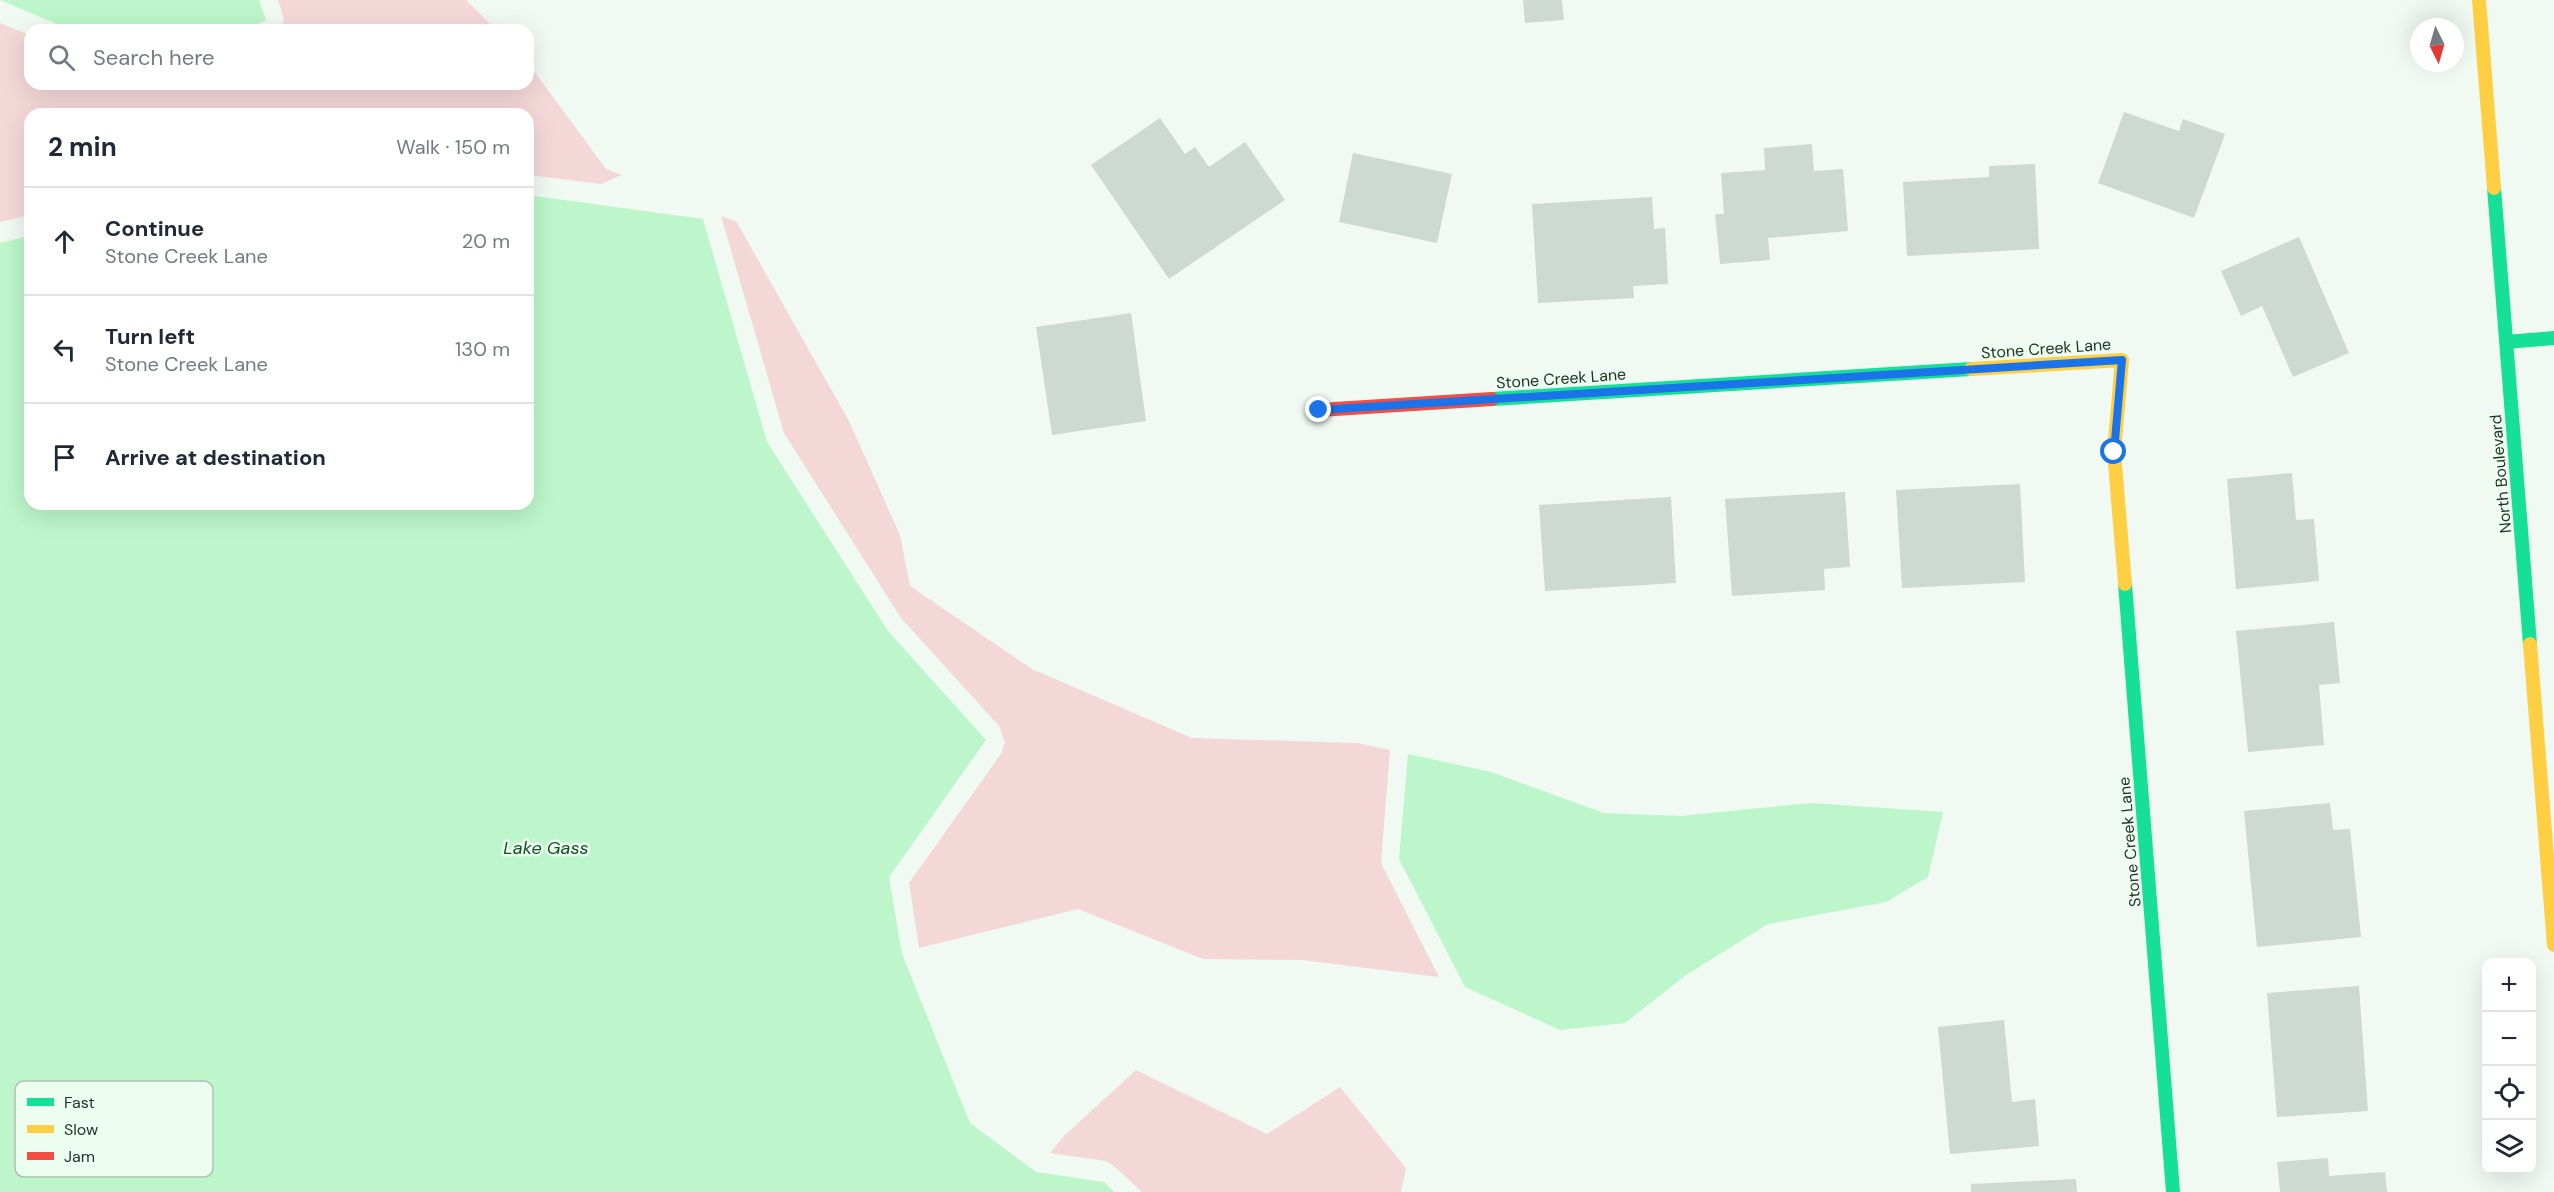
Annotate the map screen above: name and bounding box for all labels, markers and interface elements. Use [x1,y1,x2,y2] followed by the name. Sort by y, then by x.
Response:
[2410,18,2464,72] north arrow
[24,24,534,90] search box
[45,41,78,74] icon: search
[93,43,214,72] text: Search here
[48,130,117,164] text: 2 min
[396,134,510,160] text: Walk · 150 m
[105,214,204,243] text: Continue
[48,225,81,258] icon: ahead
[462,228,510,254] text: 20 m
[105,243,268,269] text: Stone Creek Lane
[105,322,195,351] text: Turn left
[48,333,81,366] icon: left
[1980,333,2112,364] street label: Stone Creek Lane
[455,336,510,362] text: 130 m
[105,351,268,377] text: Stone Creek Lane
[1495,363,1627,394] street label: Stone Creek Lane
[1305,396,1331,422] route end
[2485,414,2516,534] street label: North Boulevard
[2100,438,2126,464] route start
[48,441,81,474] icon: arrive
[105,443,326,472] text: Arrive at destination
[2113,776,2146,908] street label: Stone Creek Lane
[503,836,589,860] water label: Lake Gass
[2482,958,2536,1174] map controls
[2482,958,2536,1012] button: +
[2482,1012,2536,1066] button: −
[2482,1066,2536,1120] button: locate
[15,1081,213,1177] legend
[64,1092,95,1113] text: Fast
[64,1119,98,1140] text: Slow
[2482,1120,2536,1174] button: layers
[64,1146,95,1167] text: Jam

